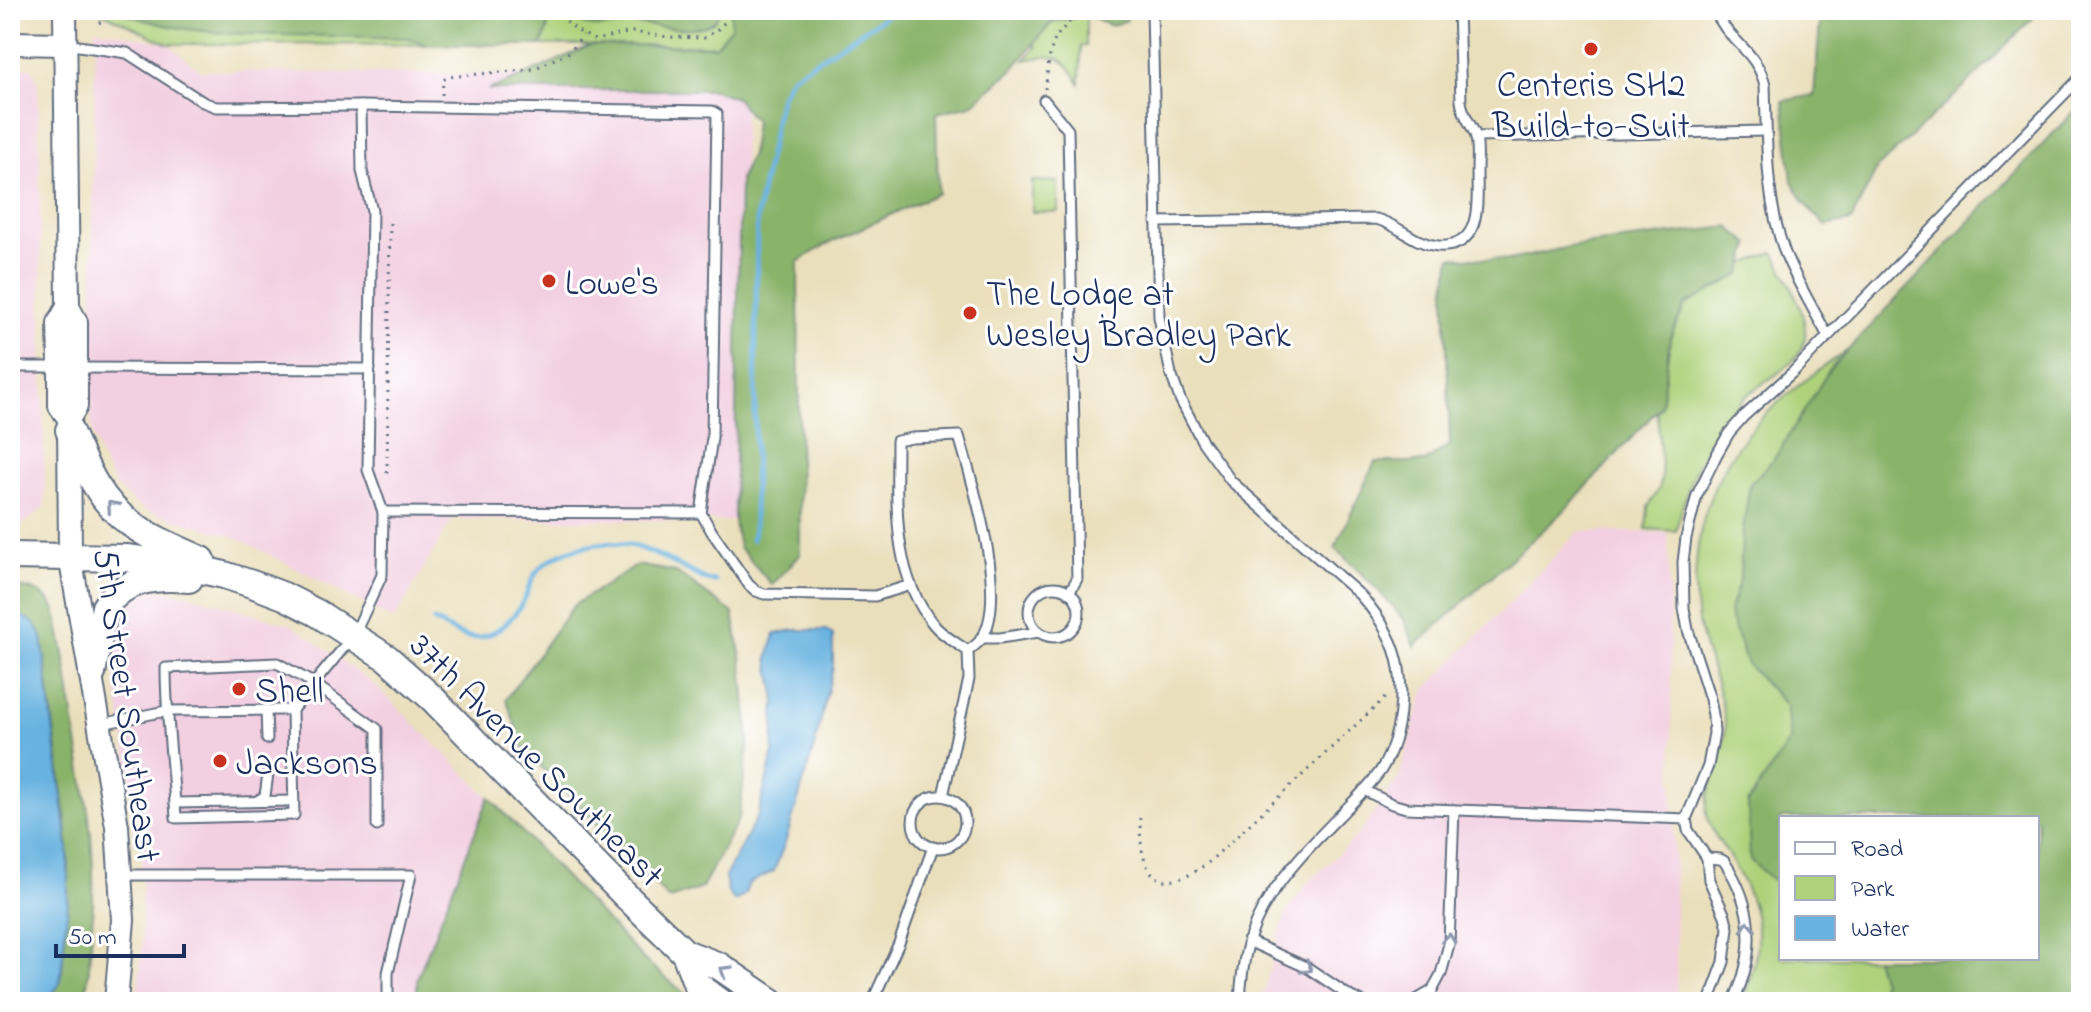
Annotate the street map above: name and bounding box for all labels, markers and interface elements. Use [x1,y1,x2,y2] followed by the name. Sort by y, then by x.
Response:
[1582,40,1600,58] marker: Centeris SH2 Build-to-Suit
[1491,61,1690,155] place label: Centeris SH2 Build-to-Suit
[565,259,659,312] place label: Lowe's
[986,270,1291,364] place label: The Lodge at Wesley Bradley Park
[540,272,558,290] marker: Lowe's
[961,304,979,322] marker: The Lodge at Wesley Bradley Park
[107,500,122,515] one-way arrow
[76,545,173,866] street label: 5th Street Southeast
[395,623,674,902] street label: 37th Avenue Southeast
[255,667,323,720] place label: Shell
[230,680,248,698] marker: Shell
[236,739,378,792] place label: Jacksons
[211,752,229,770] marker: Jacksons
[1779,816,2039,960] legend
[1851,833,1904,868] text: Road
[1851,873,1895,908] text: Park
[56,908,184,958] scale bar
[1851,913,1909,948] text: Water
[1740,920,1757,933] one-way arrow
[68,921,117,956] text: 50 m
[1440,932,1457,945] one-way arrow
[1299,959,1313,974] one-way arrow
[720,966,734,981] one-way arrow

